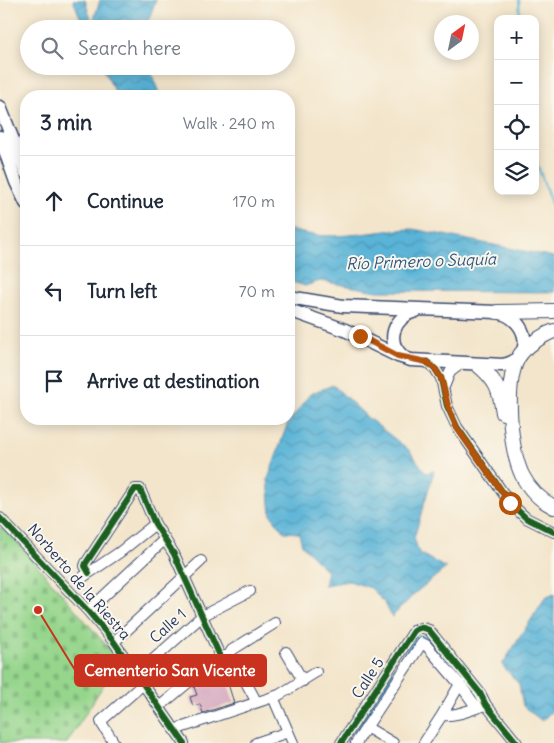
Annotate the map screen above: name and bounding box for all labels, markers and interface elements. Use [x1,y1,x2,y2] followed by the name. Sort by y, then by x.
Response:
[434,15,479,60] north arrow
[494,15,539,195] map controls
[494,15,539,60] button: +
[20,20,295,75] search box
[38,34,66,62] icon: search
[78,36,181,60] text: Search here
[494,60,539,105] button: −
[494,105,539,150] button: locate
[40,109,92,136] text: 3 min
[183,113,275,133] text: Walk · 240 m
[494,150,539,195] button: layers
[40,187,68,215] icon: ahead
[87,189,164,213] text: Continue
[232,191,275,211] text: 170 m
[346,248,497,274] water label: Río Primero o Suquía
[40,277,68,305] icon: left
[87,279,157,303] text: Turn left
[239,281,275,301] text: 70 m
[349,325,372,348] route end
[40,367,68,395] icon: arrive
[87,369,260,393] text: Arrive at destination
[499,492,522,515] route start
[24,520,135,644] street label: Norberto de la Riestra
[145,604,190,647] street label: Calle 1
[347,654,388,702] street label: Calle 5
[75,655,266,686] callout: Cementerio San Vicente
[84,660,256,680] text: Cementerio San Vicente

